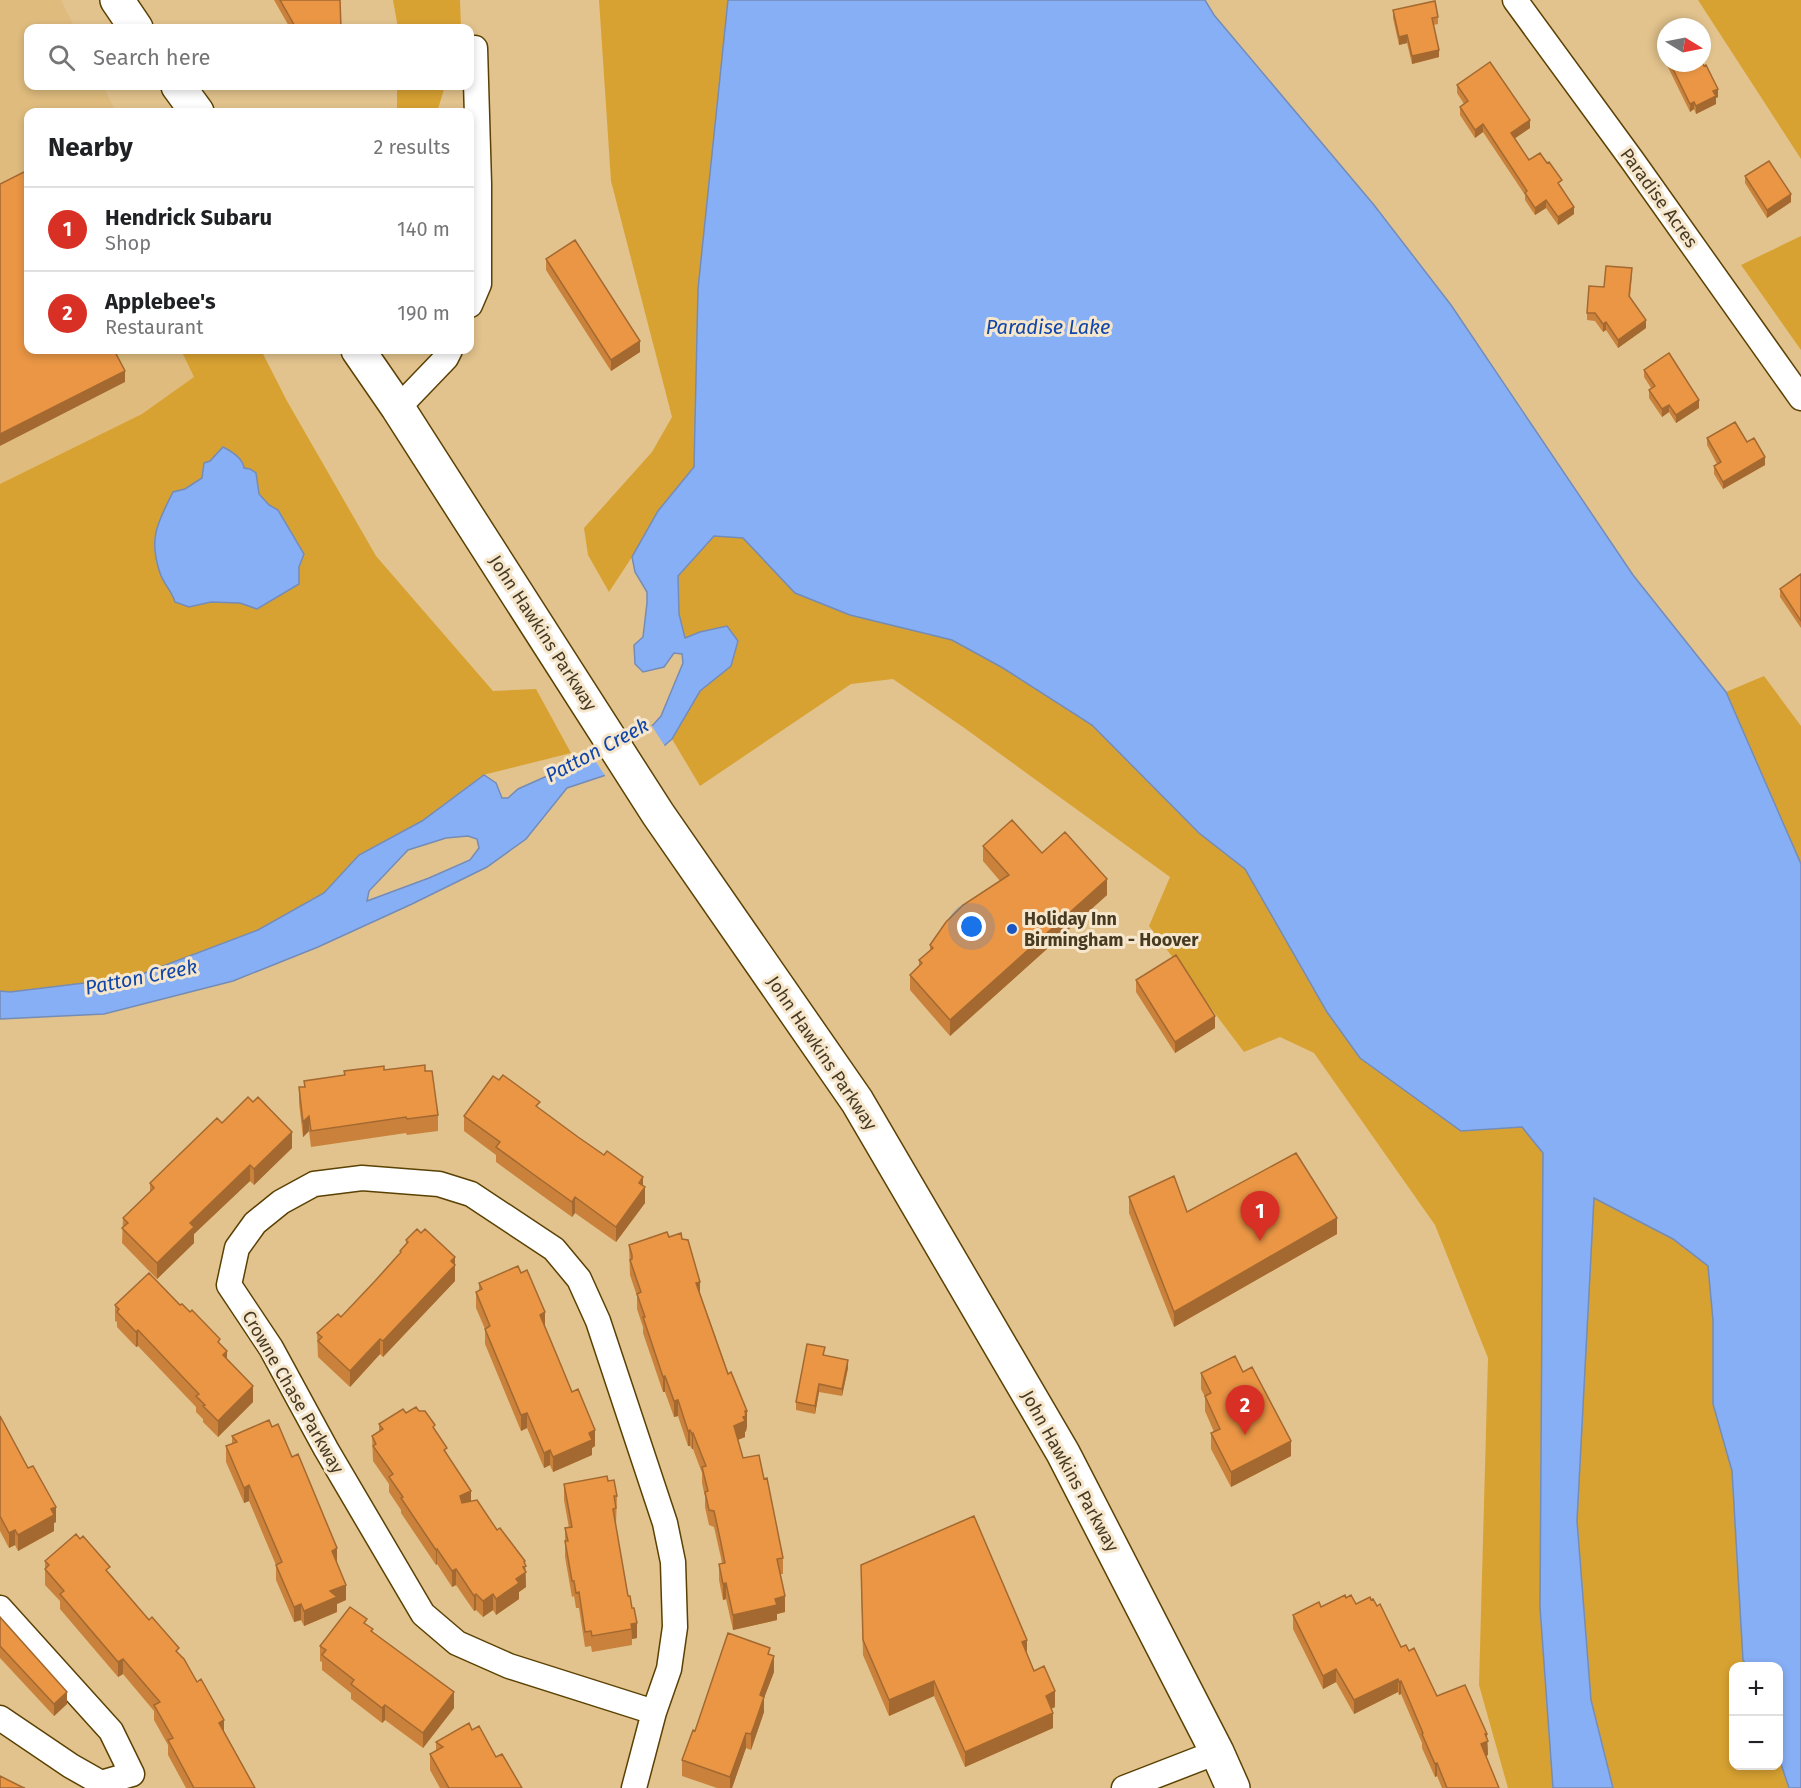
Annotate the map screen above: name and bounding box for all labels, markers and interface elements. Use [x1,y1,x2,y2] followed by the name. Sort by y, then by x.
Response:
[1657,18,1711,72] north arrow
[24,24,474,90] search box
[45,41,78,74] icon: search
[93,44,211,71] text: Search here
[48,132,133,163] text: Nearby
[373,135,450,159] text: 2 results
[1615,144,1703,252] street label: Paradise Acres
[105,204,272,231] text: Hendrick Subaru
[63,217,72,241] text: 1
[397,217,450,241] text: 140 m
[105,231,151,255] text: Shop
[105,288,216,315] text: Applebee's
[62,301,73,325] text: 2
[397,301,450,325] text: 190 m
[105,315,203,339] text: Restaurant
[986,315,1110,339] water label: Paradise Lake
[484,551,602,715] street label: John Hawkins Parkway
[541,713,653,787] water label: Patton Creek
[1024,908,1199,951] place label: Holiday Inn Birmingham - Hoover
[957,912,986,941] your location
[1005,922,1019,936] marker: Holiday Inn Birmingham - Hoover
[83,954,199,1000] water label: Patton Creek
[762,972,882,1134] street label: John Hawkins Parkway
[1240,1192,1280,1241] pin: 1
[237,1307,349,1477] street label: Crowne Chase Parkway
[1016,1386,1124,1556] street label: John Hawkins Parkway
[1226,1386,1264,1435] pin: 2
[1729,1662,1783,1770] map controls
[1729,1662,1783,1716] button: +
[1729,1716,1783,1770] button: −

